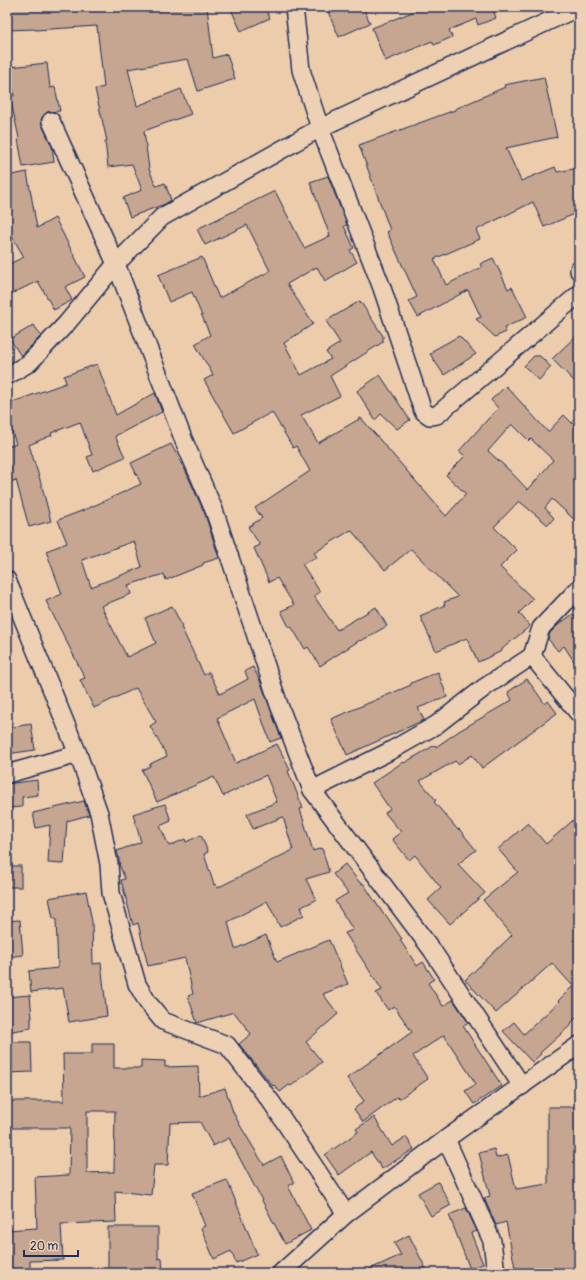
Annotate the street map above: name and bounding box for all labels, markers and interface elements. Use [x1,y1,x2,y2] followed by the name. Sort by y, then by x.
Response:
[24,1232,78,1258] scale bar
[30,1239,59,1254] text: 20 m

